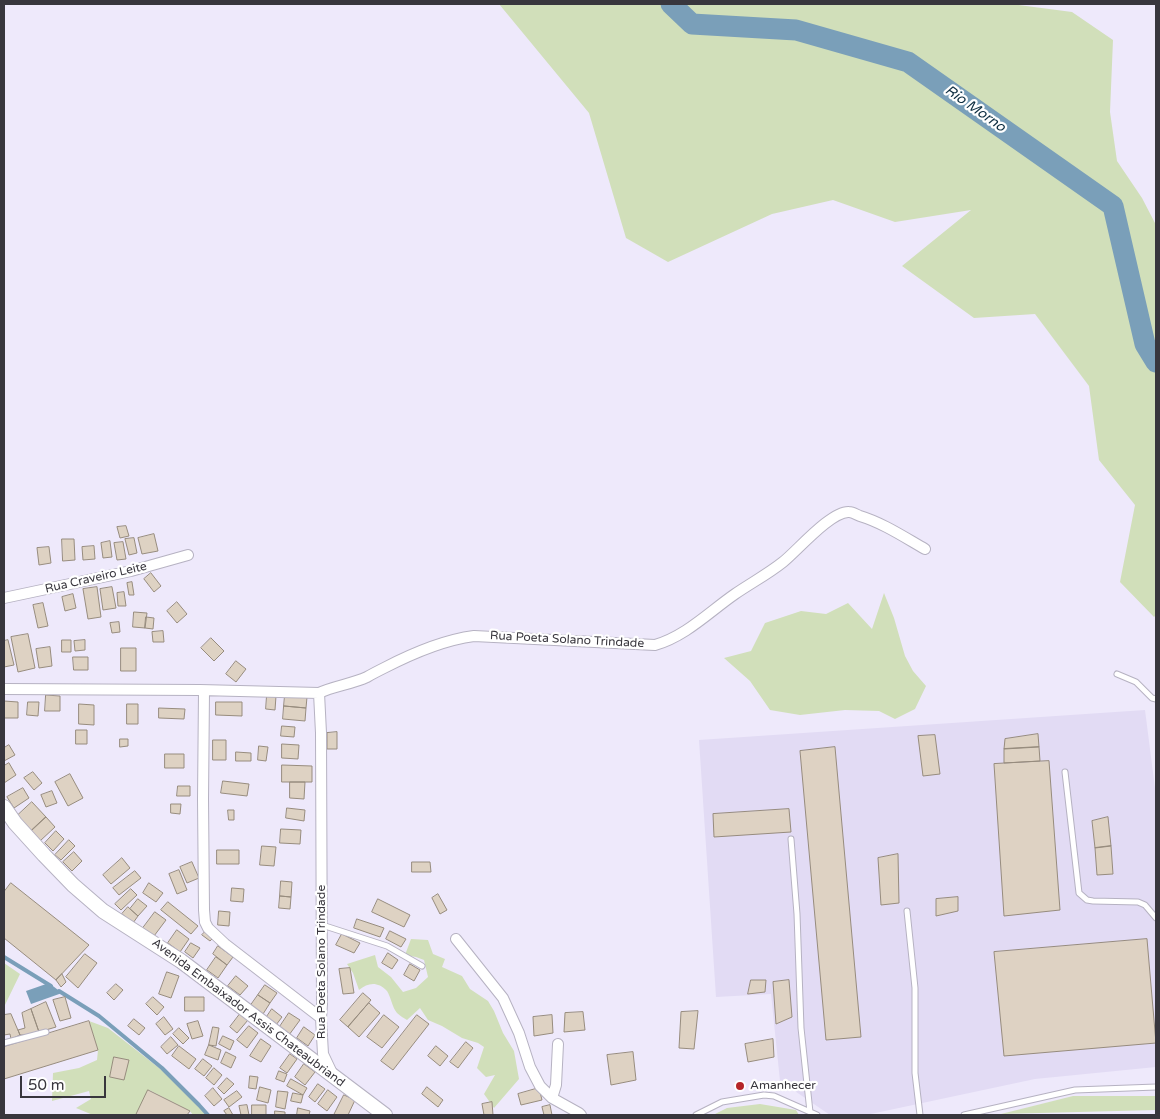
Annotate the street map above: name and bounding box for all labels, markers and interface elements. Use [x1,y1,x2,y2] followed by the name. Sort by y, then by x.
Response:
[942,82,1008,136] water label: Rio Morno
[44,559,148,597] street label: Rua Craveiro Leite
[490,629,644,651] street label: Rua Poeta Solano Trindade
[315,885,329,1039] street label: Rua Poeta Solano Trindade
[149,936,347,1090] street label: Avenida Embaixador Assis Chateaubriand
[22,1066,109,1098] scale bar
[28,1076,65,1094] text: 50 m
[750,1079,816,1093] place label: Amanhecer
[734,1080,746,1092] marker: Amanhecer

